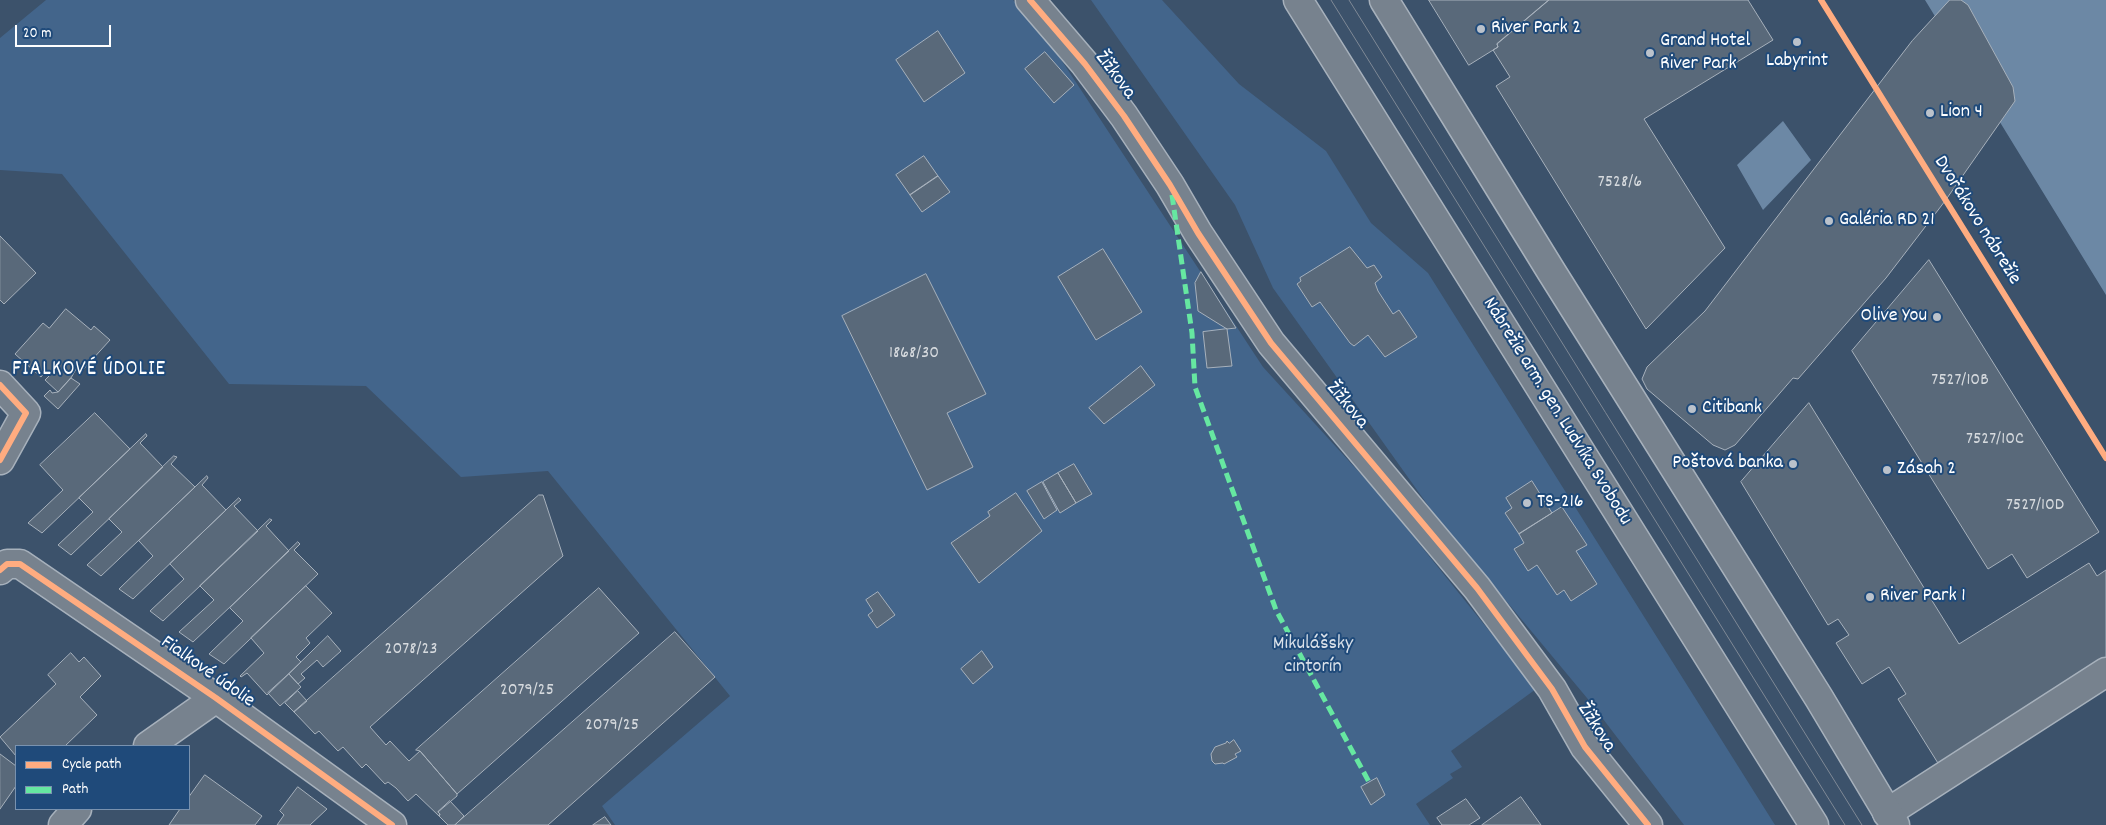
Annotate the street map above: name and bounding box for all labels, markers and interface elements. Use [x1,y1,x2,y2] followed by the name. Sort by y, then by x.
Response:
[18,15,114,47] scale bar
[1491,17,1581,41] place label: River Park 2
[23,23,51,45] text: 20 m
[1475,23,1487,35] marker: River Park 2
[1660,30,1750,77] place label: Grand Hotel River Park
[1791,36,1803,48] marker: Labyrint
[1088,47,1140,105] street label: Žižkova
[1644,47,1656,59] marker: Grand Hotel River Park
[1766,50,1828,74] place label: Labyrint
[1940,101,1983,125] place label: Lion 4
[1924,107,1936,119] marker: Lion 4
[1927,152,2025,290] street label: Dvořákovo nábrežie
[1598,173,1642,195] house number: 7528/6
[1839,209,1935,233] place label: Galéria RD 21
[1823,215,1835,227] marker: Galéria RD 21
[1476,294,1636,530] street label: Nábrežie arm. gen. Ludvíka Svobodu
[1861,305,1927,329] place label: Olive You
[1931,311,1943,323] marker: Olive You
[889,344,939,366] house number: 1868/30
[10,358,168,384] district label: FIALKOVÉ ÚDOLIE
[1931,371,1989,393] house number: 7527/10B
[1319,377,1373,435] street label: Žižkova
[1702,397,1762,421] place label: Citibank
[1686,403,1698,415] marker: Citibank
[1966,430,2024,452] house number: 7527/10C
[1672,452,1783,476] place label: Poštová banka
[1787,458,1799,470] marker: Poštová banka
[1897,458,1956,482] place label: Zásah 2
[1881,464,1893,476] marker: Zásah 2
[1537,491,1584,515] place label: TS-216
[2006,496,2064,518] house number: 7527/10D
[1521,497,1533,509] marker: TS-216
[1880,585,1966,609] place label: River Park 1
[1864,591,1876,603] marker: River Park 1
[155,632,259,714] street label: Fialkové údolie
[1273,633,1353,680] park label: Mikulášsky cintorín
[385,640,437,662] house number: 2078/23
[500,681,554,703] house number: 2079/25
[1570,699,1620,757] street label: Žižkova
[585,716,639,738] house number: 2079/25
[15,745,190,810] legend
[62,754,121,776] text: Cycle path
[62,779,88,801] text: Path

